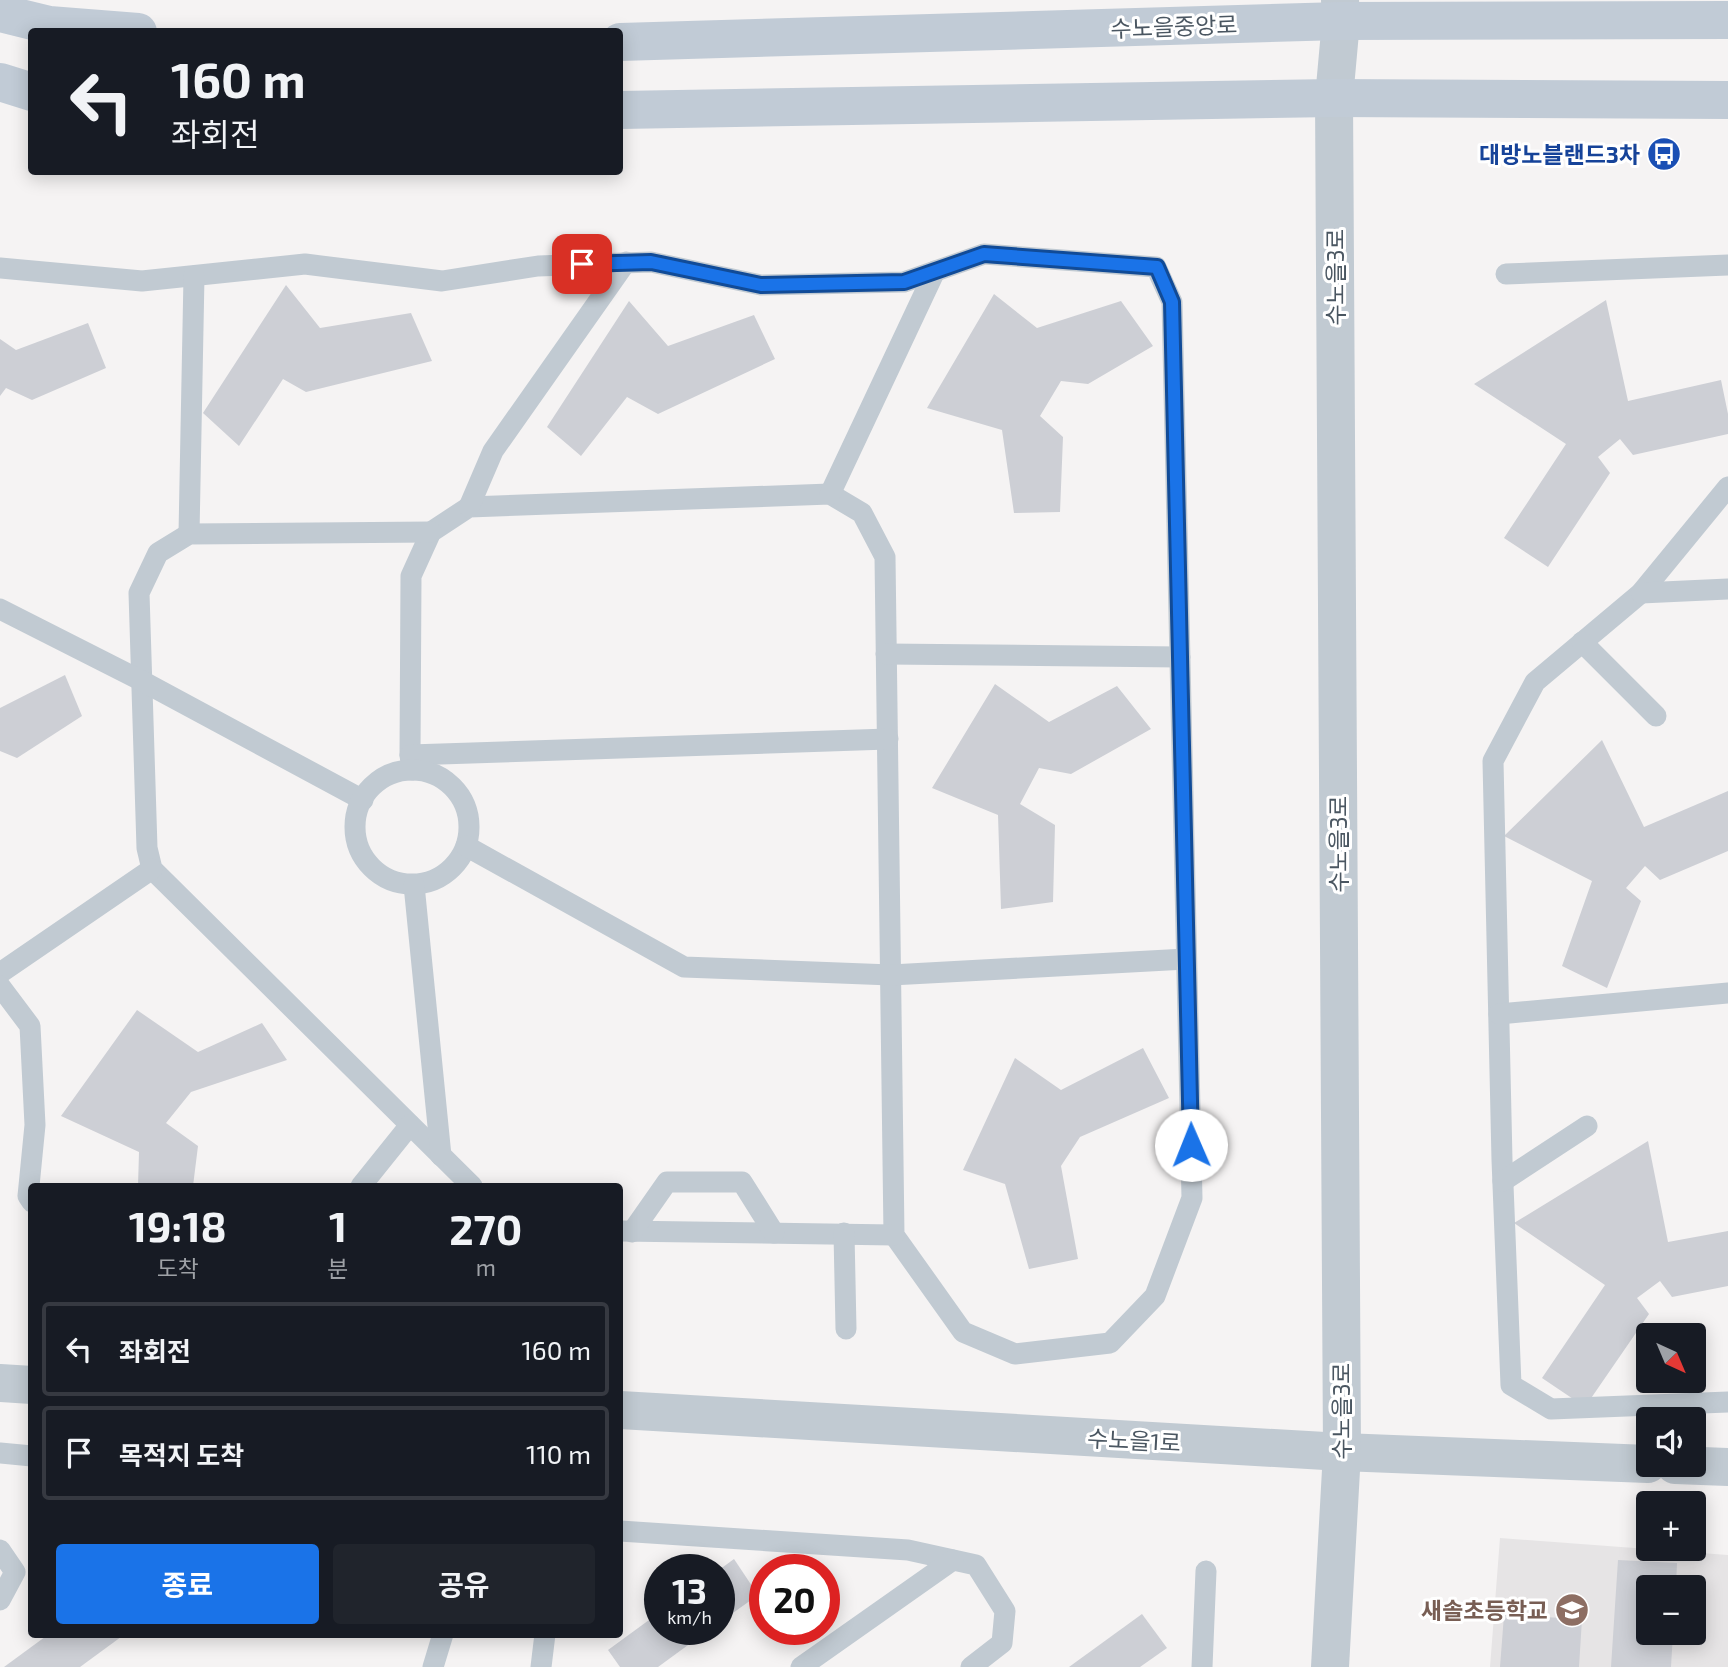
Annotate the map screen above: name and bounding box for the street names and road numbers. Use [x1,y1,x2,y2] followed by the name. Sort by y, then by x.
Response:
[1110,10,1238,42] street label: 수노을중앙로
[1321,228,1349,326] street label: 수노을3로
[1324,795,1352,893] street label: 수노을3로
[1327,1362,1355,1460] street label: 수노을3로
[1086,1424,1182,1456] street label: 수노을1로

